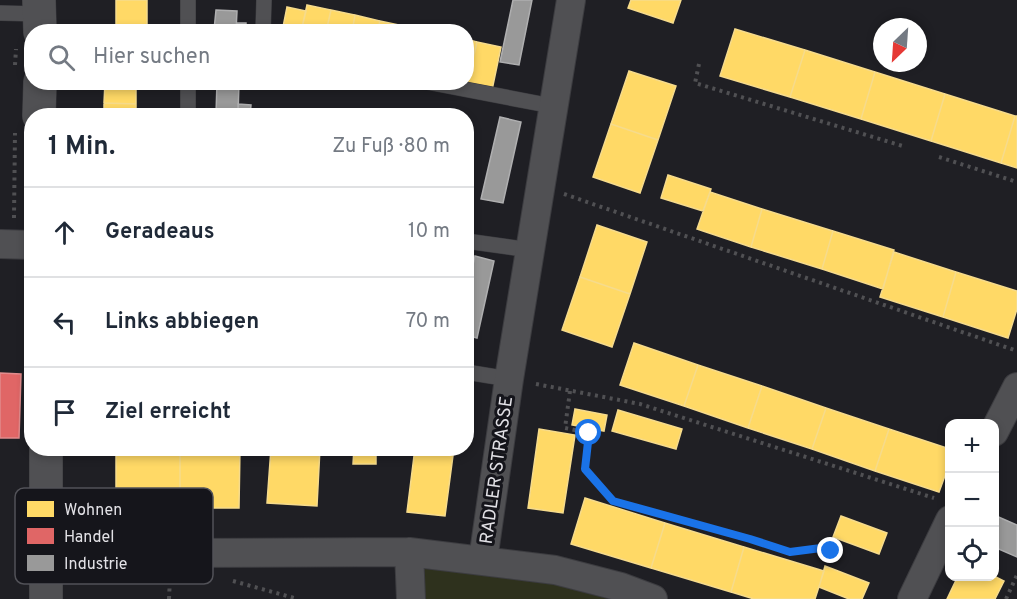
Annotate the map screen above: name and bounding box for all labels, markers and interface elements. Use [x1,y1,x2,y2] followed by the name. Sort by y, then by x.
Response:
[873,18,927,72] north arrow
[24,24,474,90] search box
[45,41,78,74] icon: search
[93,44,210,71] text: Hier suchen
[48,131,115,164] text: 1 Min.
[332,134,450,160] text: Zu Fuß · 80 m
[48,216,81,249] icon: ahead
[105,219,215,246] text: Geradeaus
[408,219,450,245] text: 10 m
[48,306,81,339] icon: left
[105,309,259,336] text: Links abbiegen
[406,309,450,335] text: 70 m
[476,395,519,546] street label: RADLER STRASSE
[48,396,81,429] icon: arrive
[105,399,231,426] text: Ziel erreicht
[575,419,601,445] route start
[945,419,999,581] map controls
[945,419,999,473] button: +
[945,473,999,527] button: −
[15,488,213,584] legend
[64,501,122,521] text: Wohnen
[945,527,999,581] button: locate
[64,528,114,548] text: Handel
[817,537,843,563] route end
[64,555,127,575] text: Industrie

